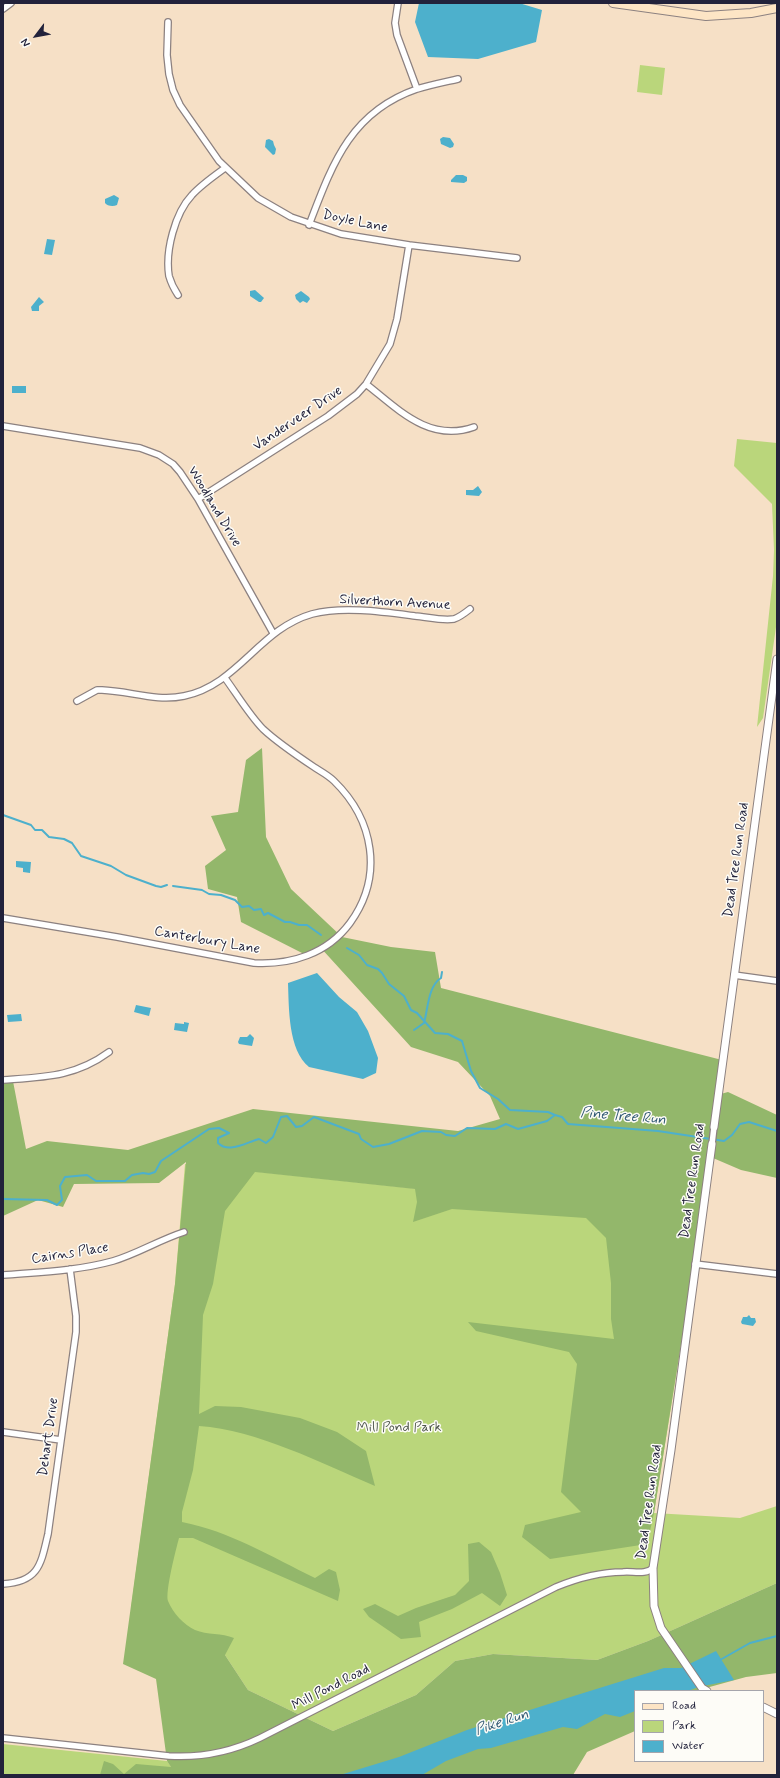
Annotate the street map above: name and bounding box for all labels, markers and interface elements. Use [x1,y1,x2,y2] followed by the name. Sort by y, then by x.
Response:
[16,16,56,56] north arrow
[18,36,34,49] text: N
[321,207,389,237] street label: Doyle Lane
[250,383,346,455] street label: Vanderveer Drive
[183,464,245,550] street label: Woodland Drive
[339,592,451,614] street label: Silverthorn Avenue
[721,801,753,919] street label: Dead Tree Run Road
[153,923,261,959] street label: Canterbury Lane
[580,1104,666,1130] water label: Pine Tree Run
[677,1122,709,1240] street label: Dead Tree Run Road
[30,1240,110,1268] street label: Cairns Place
[35,1397,63,1477] street label: Dehart Drive
[357,1420,441,1436] park label: Mill Pond Park
[634,1443,666,1561] street label: Dead Tree Run Road
[289,1661,373,1715] street label: Mill Pond Road
[634,1690,764,1762] legend
[672,1698,696,1714] text: Road
[473,1706,531,1740] water label: Pike Run
[672,1718,696,1734] text: Park
[672,1738,704,1754] text: Water

